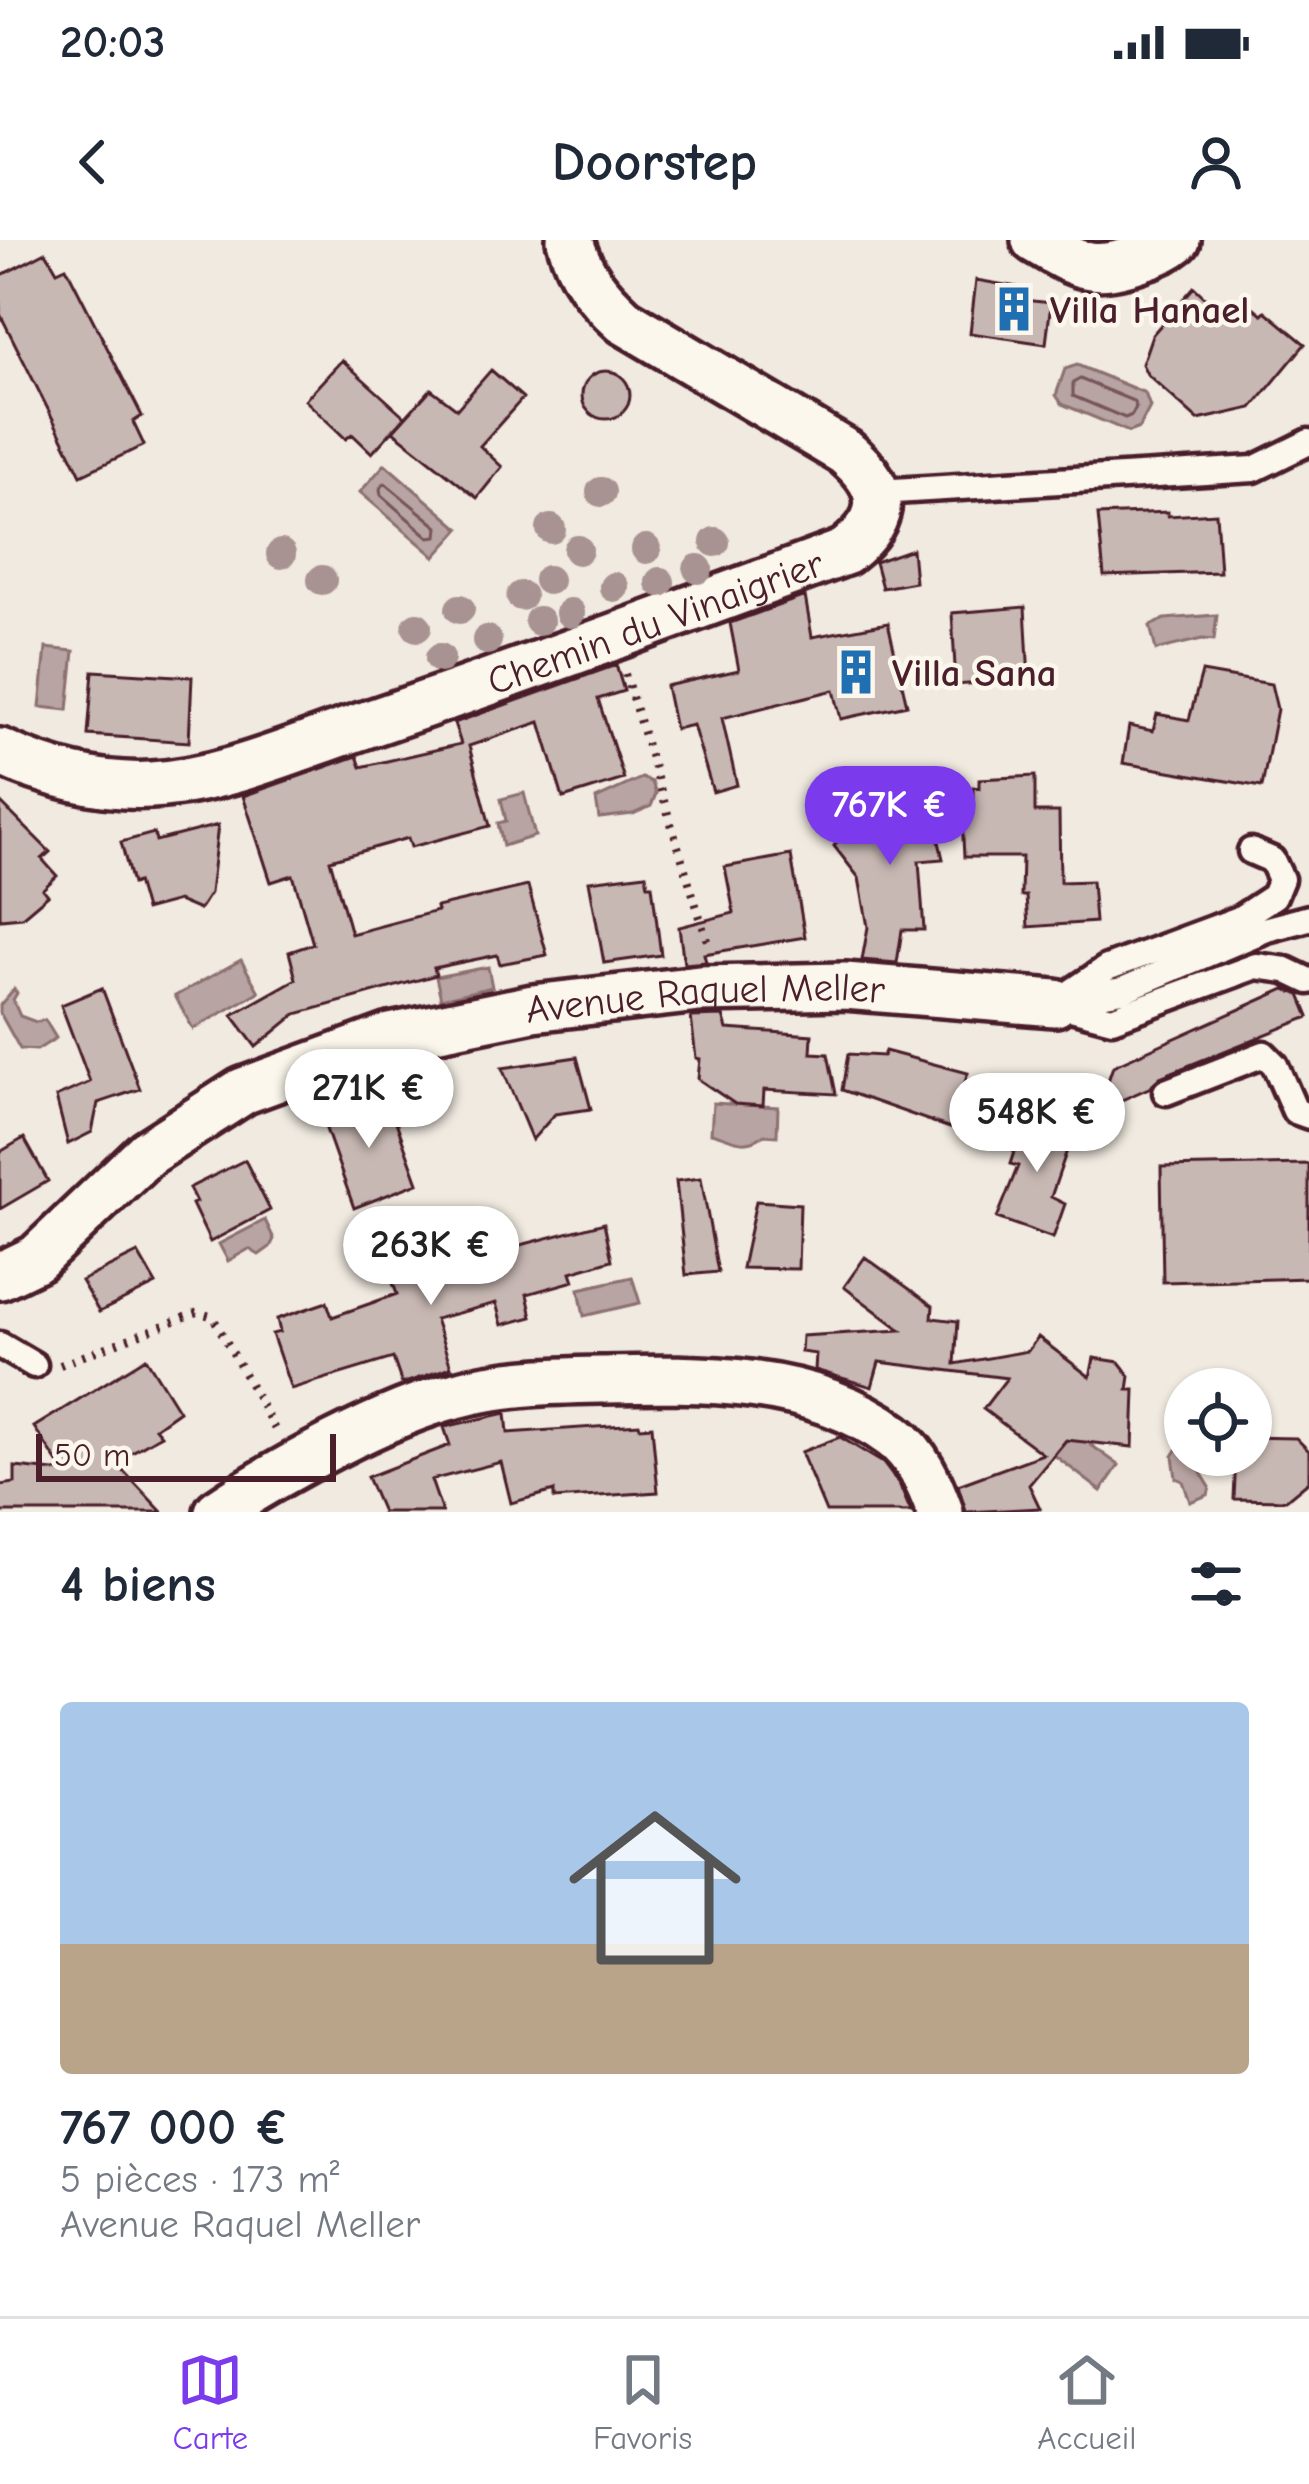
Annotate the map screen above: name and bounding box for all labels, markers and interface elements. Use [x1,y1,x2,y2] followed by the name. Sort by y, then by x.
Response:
[60,16,165,68] text: 20:03
[60,129,126,195] icon: back
[1183,129,1249,195] icon: person
[552,131,757,194] text: Doorstep
[989,284,1039,334] building icon: Villa Hanael
[1050,288,1250,333] place label: Villa Hanael
[482,541,830,705] street label: Chemin du Vinaigrier
[831,647,881,697] building icon: Villa Sana
[892,651,1057,696] place label: Villa Sana
[792,766,988,868] pin: 767K €
[832,782,948,827] text: 767K €
[523,965,887,1033] street label: Avenue Raquel Meller
[271,1049,467,1151] pin: 271K €
[312,1065,426,1110] text: 271K €
[939,1073,1135,1175] pin: 548K €
[976,1089,1098,1134] text: 548K €
[333,1206,529,1308] pin: 263K €
[370,1222,492,1267] text: 263K €
[1164,1368,1272,1476] map controls
[1164,1368,1272,1476] button: locate
[36,1428,336,1481] scale bar
[54,1436,130,1474] text: 50 m
[1183,1551,1249,1617] icon: filters
[60,1555,216,1614] text: 4 biens
[547,1780,763,1996] icon: home
[60,2098,289,2157] text: 767 000 €
[60,2157,339,2202] text: 5 pièces · 173 m²
[60,2202,420,2247] text: Avenue Raquel Meller
[173,2347,248,2457] tab: Carte
[593,2347,692,2457] tab: Favoris
[1037,2347,1136,2457] tab: Accueil

